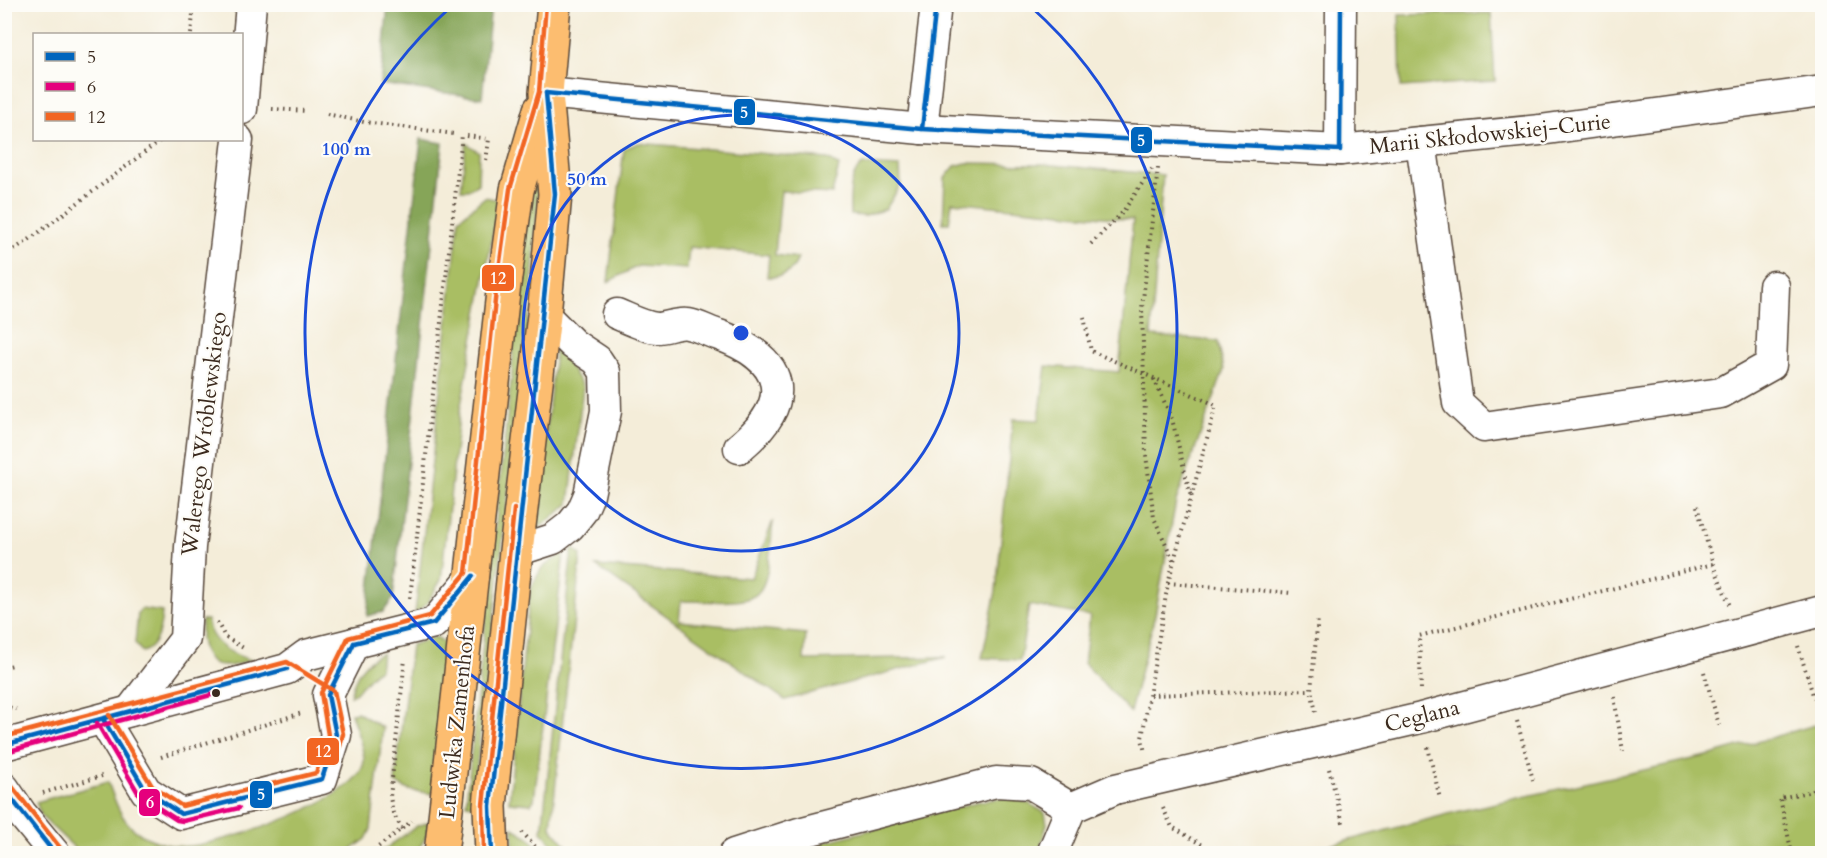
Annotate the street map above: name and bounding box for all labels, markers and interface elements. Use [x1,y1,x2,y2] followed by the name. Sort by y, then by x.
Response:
[33,33,243,141] legend
[87,45,96,70] text: 5
[87,75,96,100] text: 6
[733,98,756,126] line badge: 5
[740,102,748,124] text: 5
[87,105,105,130] text: 12
[1368,106,1612,162] street label: Marii Skłodowskiej-Curie
[1130,126,1153,154] line badge: 5
[1137,130,1145,152] text: 5
[321,137,371,162] text: 100 m
[567,167,607,192] text: 50 m
[481,264,515,292] line badge: 12
[490,268,506,290] text: 12
[174,310,234,559] street label: Walerego Wróblewskiego
[731,323,751,343] centre of rings
[432,623,482,820] street label: Ludwika Zamenhofa
[210,687,222,699] unlabelled marker
[1381,692,1463,740] street label: Ceglana
[306,737,340,766] line badge: 12
[315,741,331,763] text: 12
[249,780,273,809] line badge: 5
[257,784,265,806] text: 5
[138,788,161,817] line badge: 6
[146,792,154,814] text: 6

